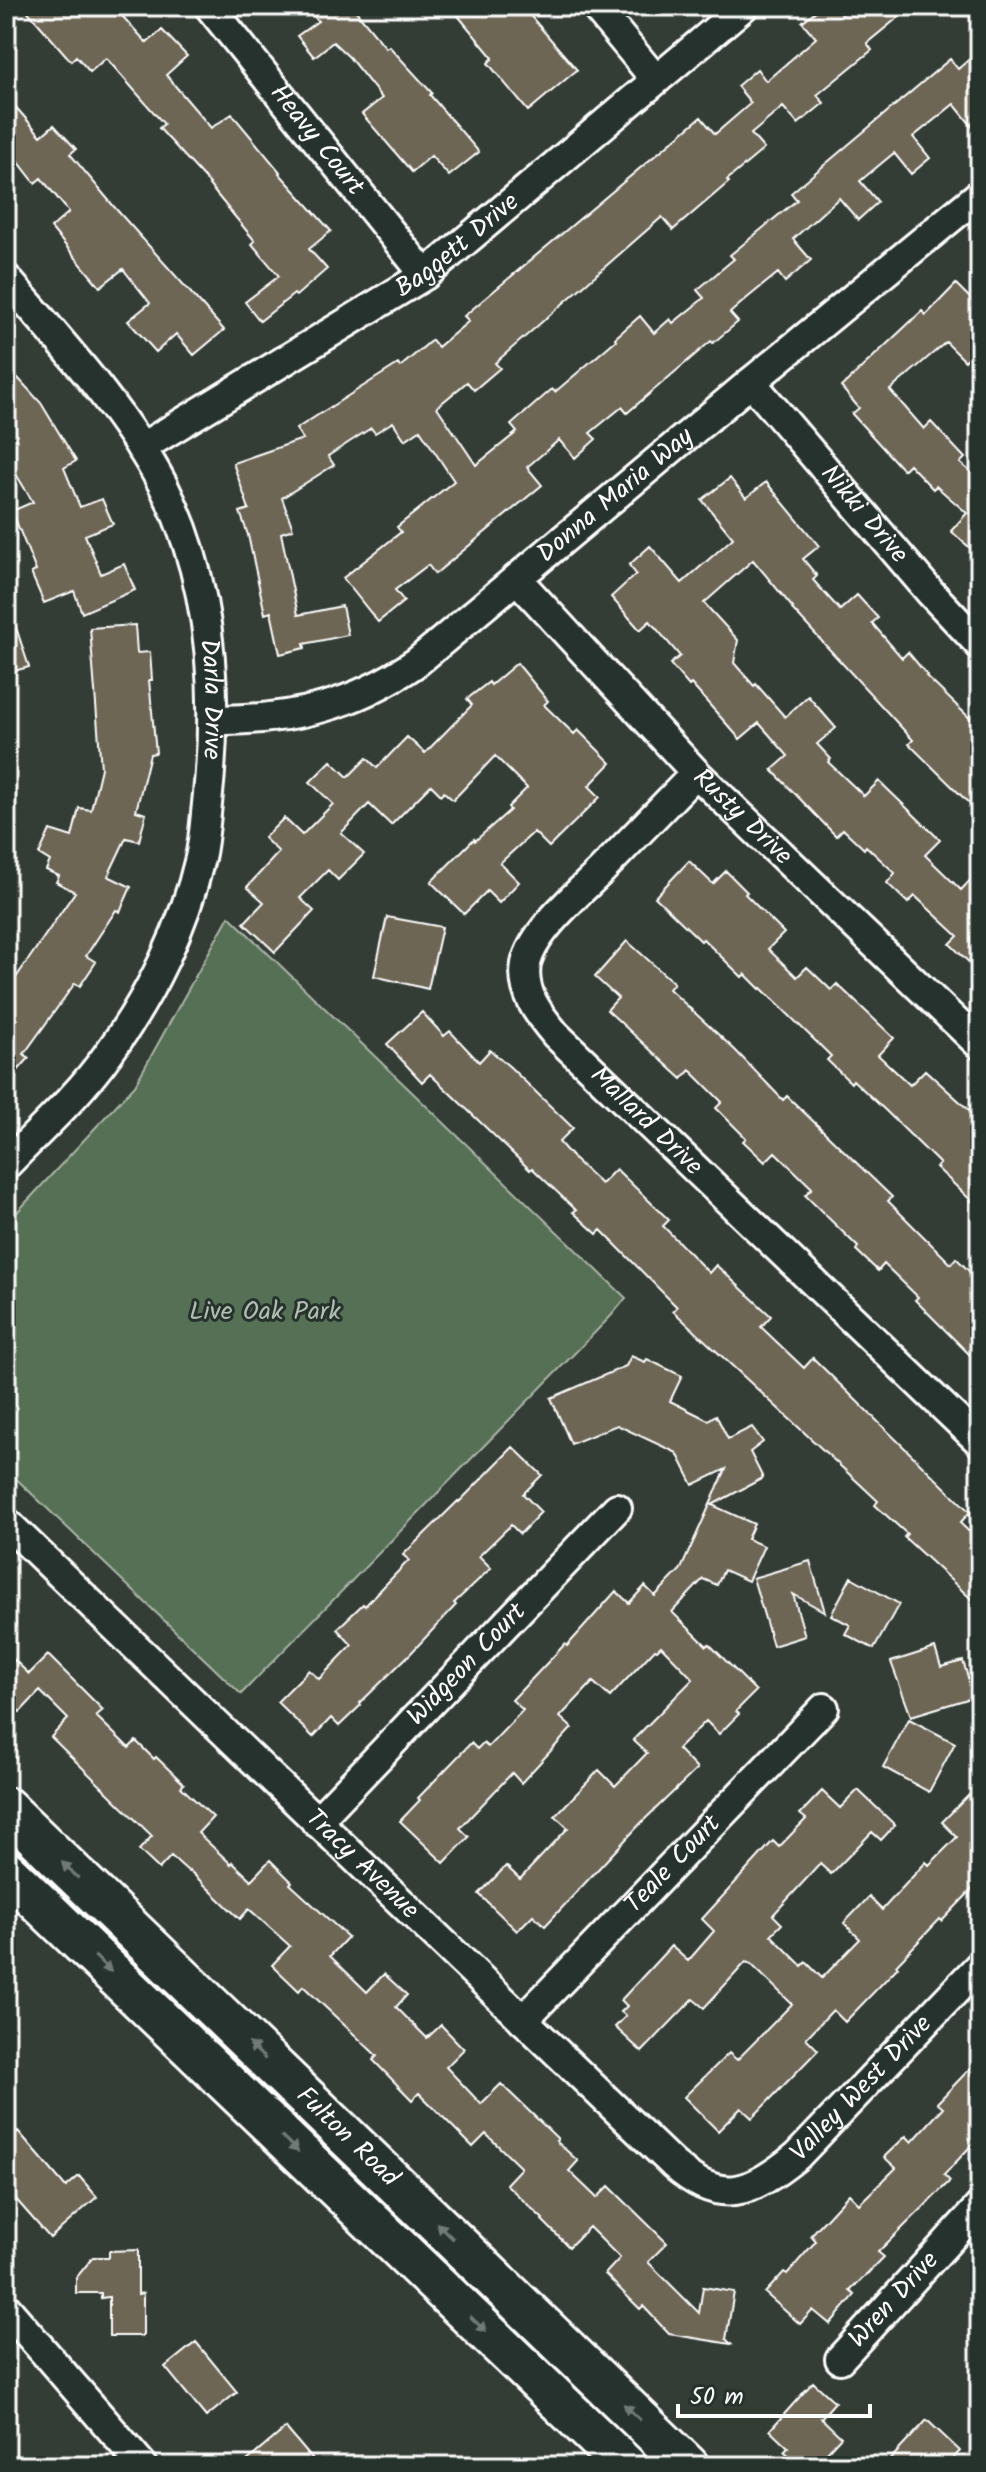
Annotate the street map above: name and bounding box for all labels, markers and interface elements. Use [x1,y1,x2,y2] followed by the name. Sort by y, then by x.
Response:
[259,75,375,206] street label: Heavy Court
[387,182,529,309] street label: Baggett Drive
[528,417,704,574] street label: Donna Maria Way
[809,455,919,574] street label: Nikki Drive
[187,637,233,761] street label: Darla Drive
[682,759,802,876] street label: Rusty Drive
[580,1056,713,1187] street label: Mallard Drive
[189,1291,341,1333] park label: Live Oak Park
[397,1592,537,1736] street label: Widgeon Court
[295,1799,429,1930] street label: Tracy Avenue
[615,1804,732,1924] street label: Teale Court
[61,1862,80,1880] one-way arrow
[93,1954,112,1972] one-way arrow
[780,2005,943,2172] street label: Valley West Drive
[248,2042,267,2060] one-way arrow
[285,2077,409,2198] street label: Fulton Road
[280,2134,299,2153] one-way arrow
[436,2223,455,2241] one-way arrow
[838,2242,950,2358] street label: Wren Drive
[468,2314,487,2333] one-way arrow
[678,2368,870,2418] scale bar
[690,2378,744,2417] text: 50 m
[623,2403,642,2422] one-way arrow

